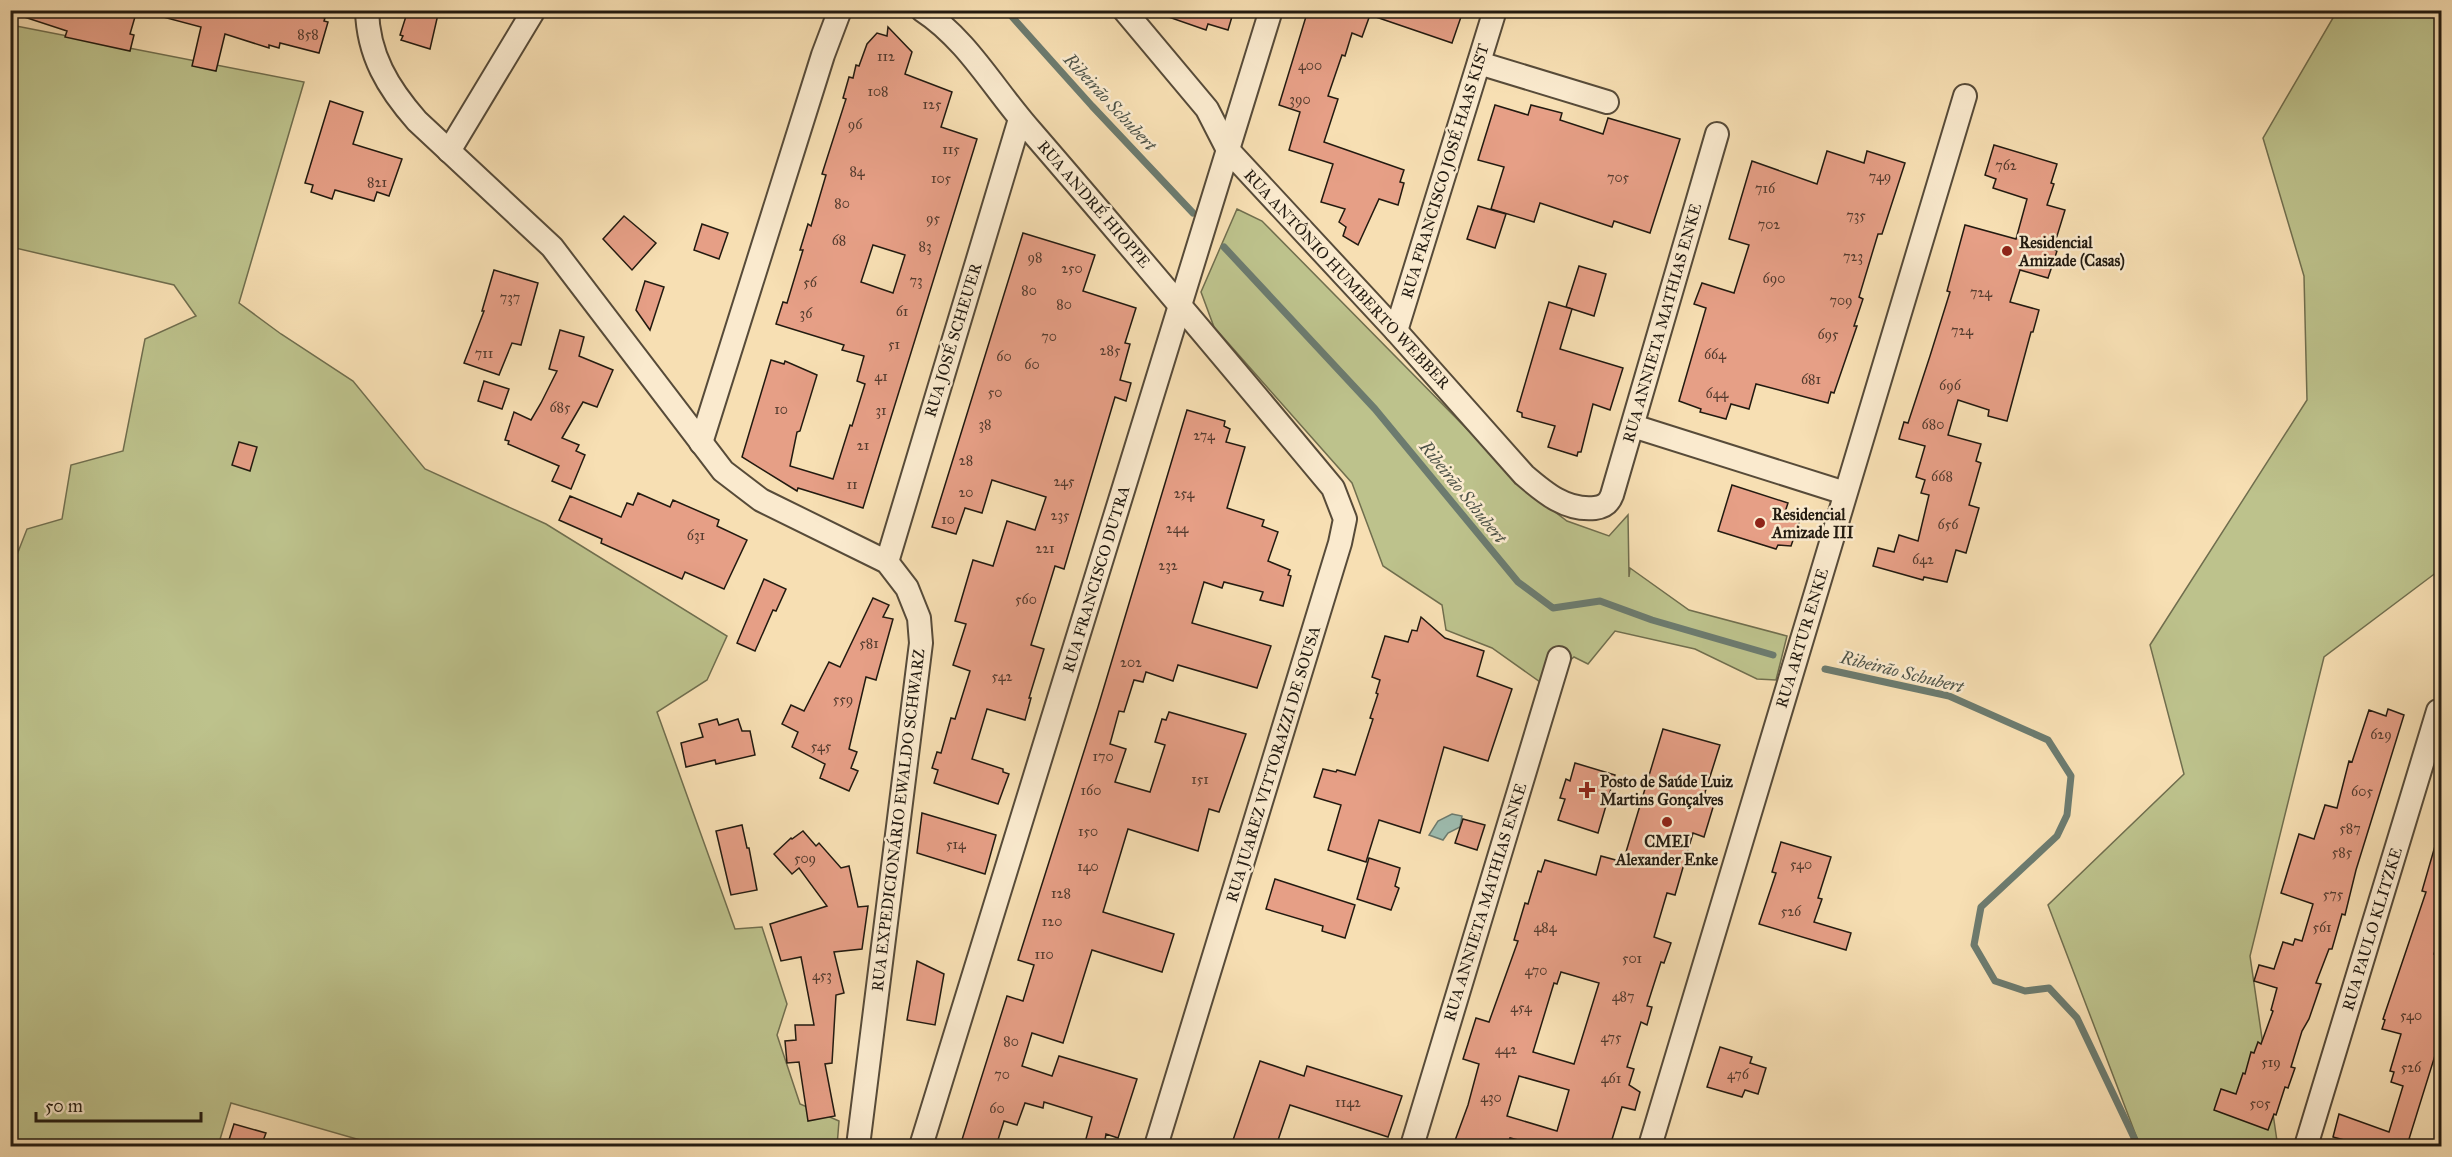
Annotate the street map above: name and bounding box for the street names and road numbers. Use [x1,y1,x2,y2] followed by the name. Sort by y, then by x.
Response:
[1395,41,1494,301] street label: RUA FRANCISCO JOSÉ HAAS KIST
[1034,135,1156,271] street label: RUA ANDRÉ HIOPPE
[1240,165,1455,393] street label: RUA ANTÔNIO HUMBERTO WEBBER
[1619,201,1705,445] street label: RUA ANNIETA MATHIAS ENKE
[919,259,987,420] street label: RUA JOSÉ SCHEUER
[1058,483,1134,675] street label: RUA FRANCISCO DUTRA
[1772,566,1832,710] street label: RUA ARTUR ENKE
[1222,623,1325,905] street label: RUA JUAREZ VITTORAZZI DE SOUSA
[867,647,928,992] street label: RUA EXPEDICIONÁRIO EWALDO SCHWARZ
[1440,781,1530,1023] street label: RUA ANNIETA MATHIAS ENKE
[2338,845,2406,1013] street label: RUA PAULO KLITZKE

